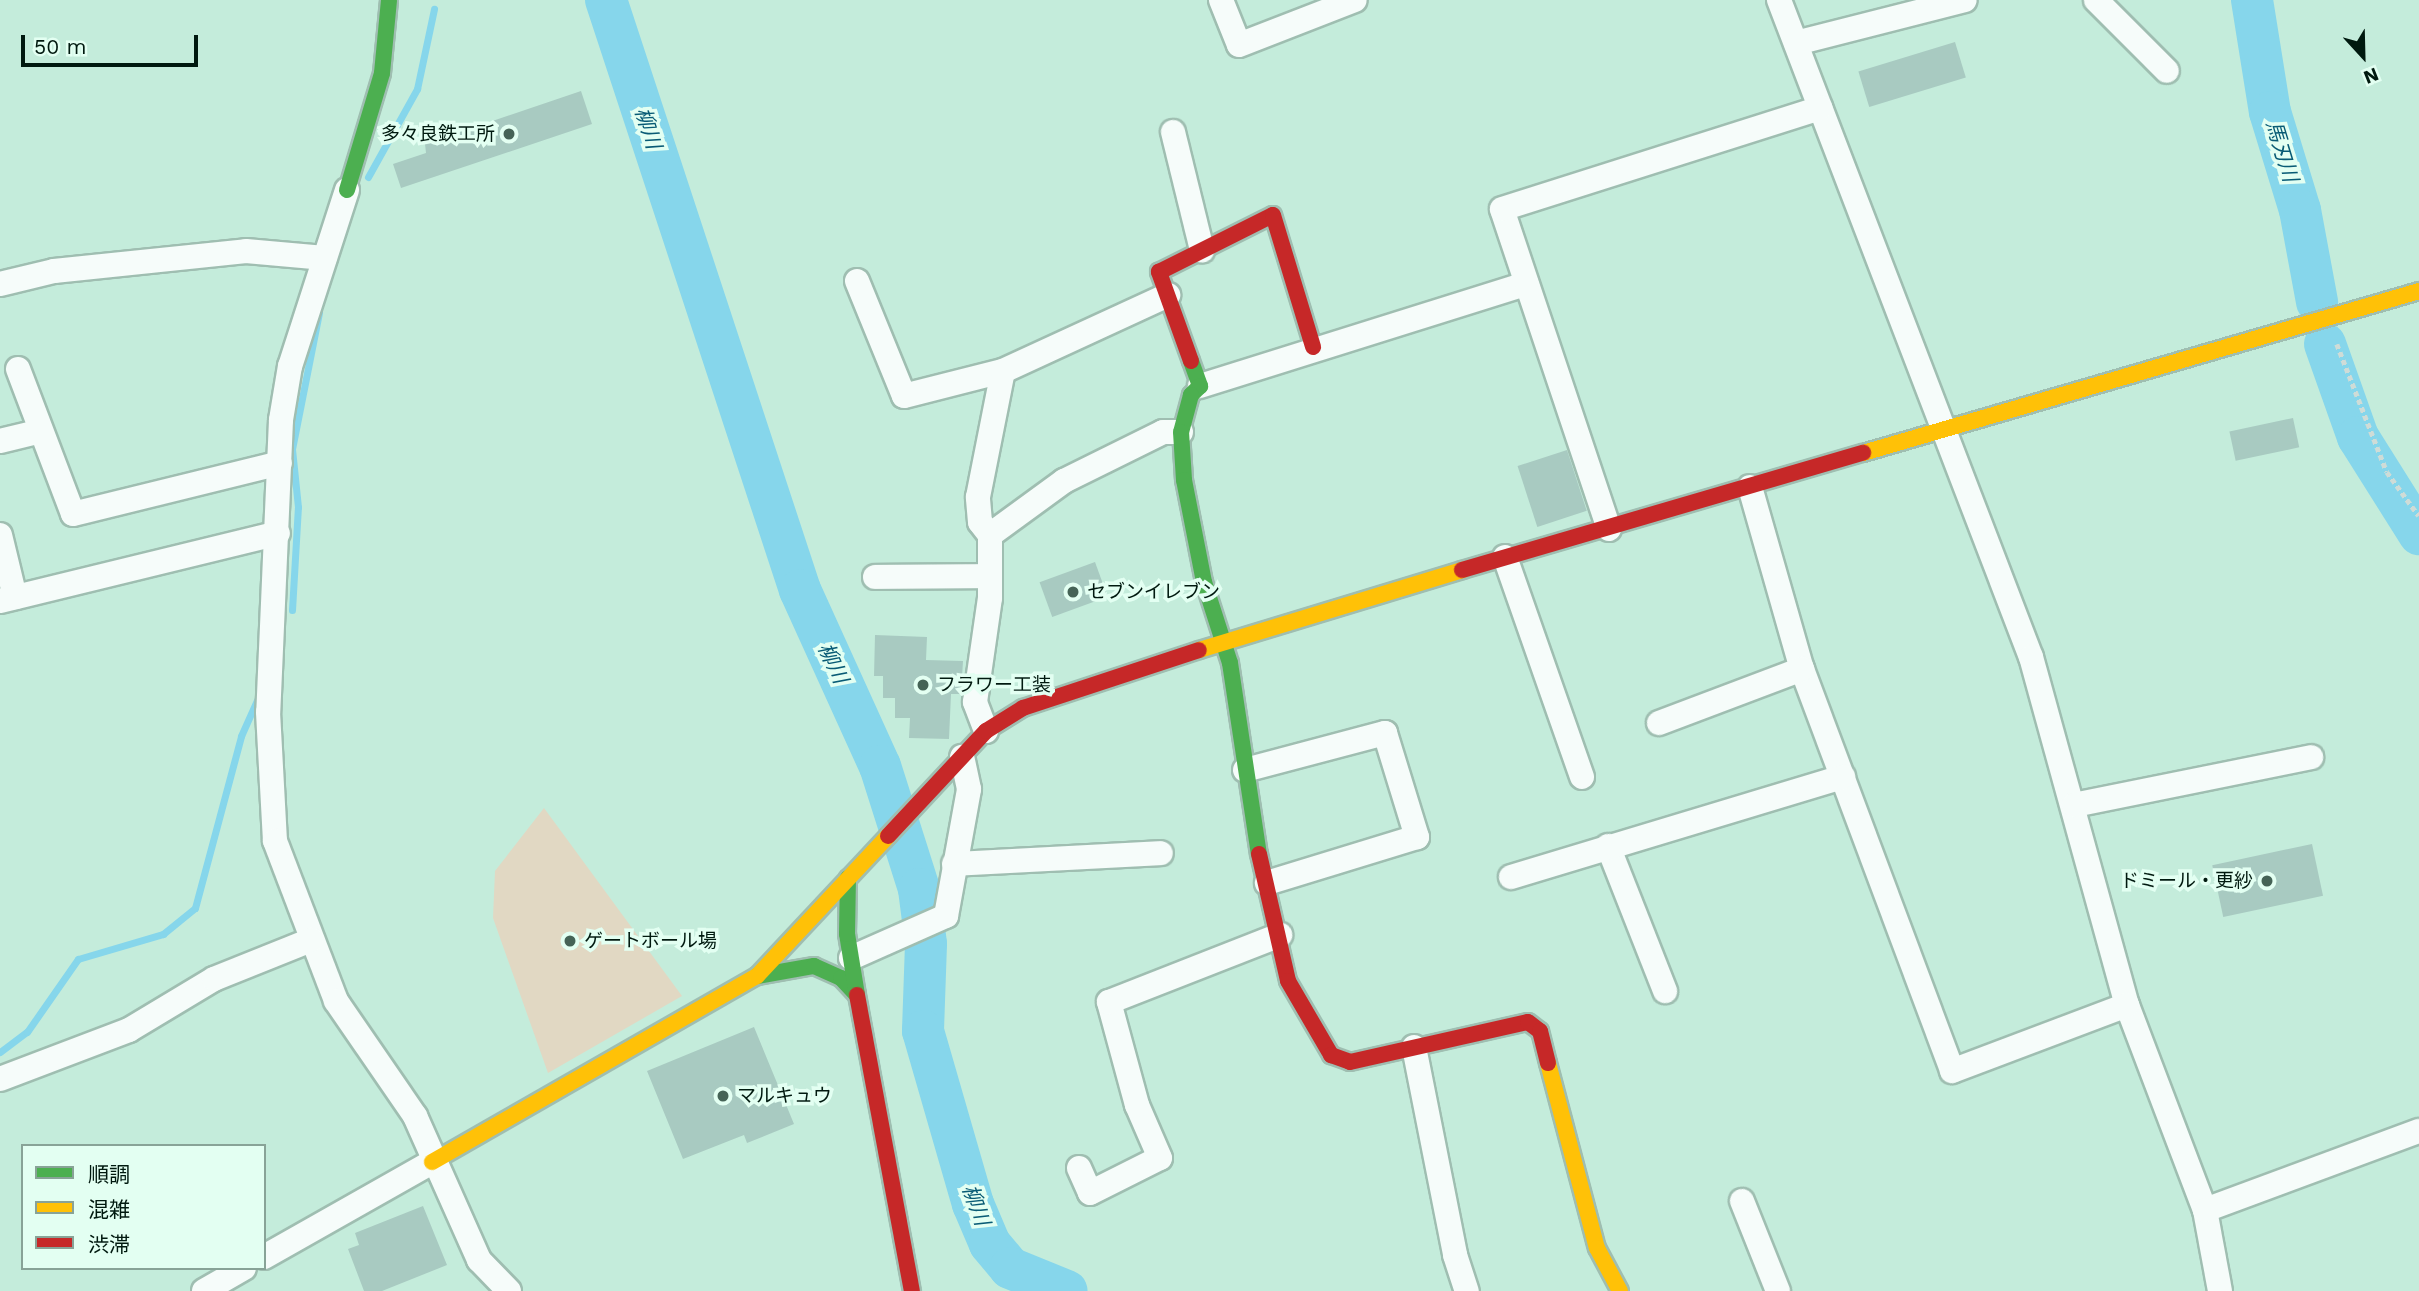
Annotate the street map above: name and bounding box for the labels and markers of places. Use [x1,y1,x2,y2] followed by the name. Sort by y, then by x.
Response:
[381,123,495,145] place label: 多々良鉄工所
[501,126,517,142] marker: 多々良鉄工所
[1087,581,1220,603] place label: セブンイレブン
[1065,584,1081,600] marker: セブンイレブン
[937,674,1051,696] place label: フラワー工装
[915,677,931,693] marker: フラワー工装
[2120,870,2253,892] place label: ドミール・更紗
[2259,873,2275,889] marker: ドミール・更紗
[584,930,717,952] place label: ゲートボール場
[562,933,578,949] marker: ゲートボール場
[737,1085,832,1107] place label: マルキュウ
[715,1088,731,1104] marker: マルキュウ

